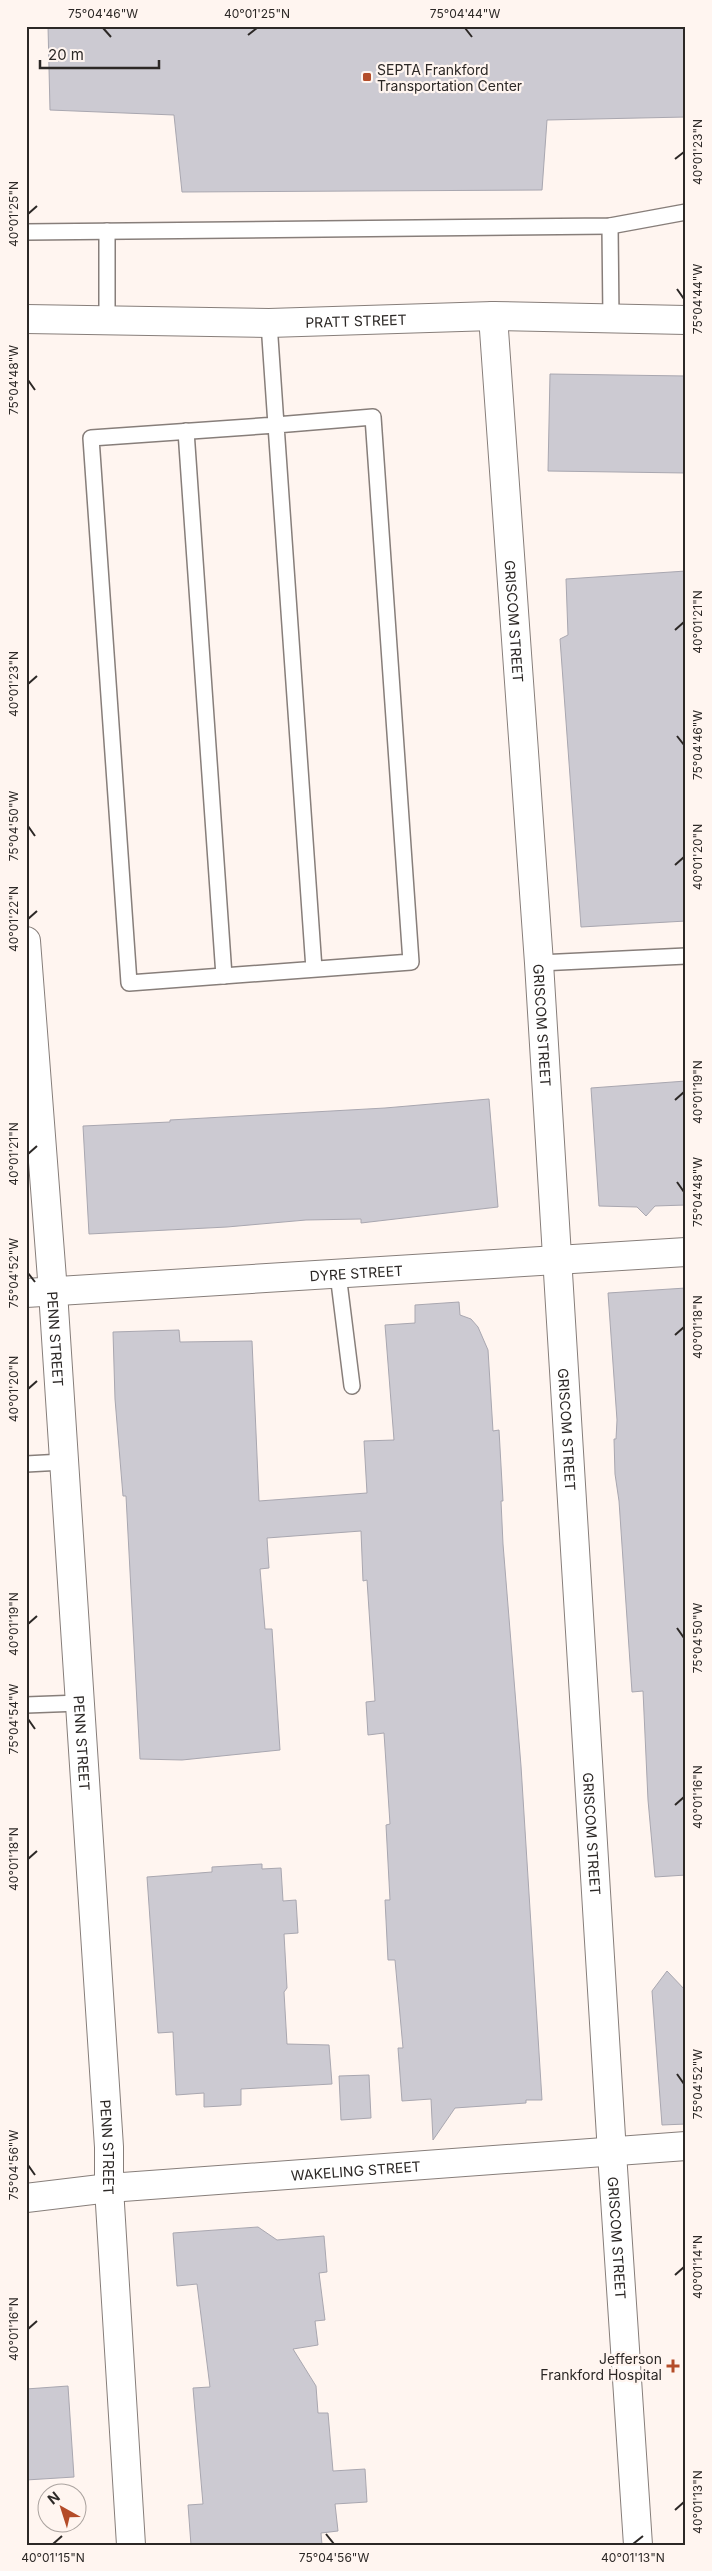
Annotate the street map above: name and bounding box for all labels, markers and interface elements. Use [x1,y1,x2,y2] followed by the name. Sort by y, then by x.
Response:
[68,6,138,21] text: 75°04'46"W
[224,6,290,21] text: 40°01'25"N
[430,6,500,21] text: 75°04'44"W
[40,38,159,70] scale bar
[48,45,84,64] text: 20 m
[377,61,522,94] place label: SEPTA Frankford Transportation Center
[361,71,373,83] marker: SEPTA Frankford Transportation Center
[690,119,705,185] text: 40°01'23"N
[6,181,21,247] text: 40°01'25"N
[690,264,705,334] text: 75°04'44"W
[305,310,407,330] street label: PRATT STREET
[6,345,21,415] text: 75°04'48"W
[502,559,528,683] street label: GRISCOM STREET
[690,590,705,654] text: 40°01'21"N
[6,651,21,717] text: 40°01'23"N
[690,710,705,780] text: 75°04'46"W
[6,791,21,861] text: 75°04'50"W
[690,824,705,890] text: 40°01'20"N
[6,886,21,952] text: 40°01'22"N
[531,963,555,1087] street label: GRISCOM STREET
[690,1060,705,1124] text: 40°01'19"N
[6,1122,21,1186] text: 40°01'21"N
[690,1157,705,1227] text: 75°04'48"W
[6,1238,21,1308] text: 75°04'52"W
[309,1261,404,1284] street label: DYRE STREET
[44,1291,68,1387] street label: PENN STREET
[690,1295,705,1359] text: 40°01'18"N
[6,1356,21,1422] text: 40°01'20"N
[555,1368,580,1491] street label: GRISCOM STREET
[6,1592,21,1656] text: 40°01'19"N
[690,1603,705,1673] text: 75°04'50"W
[6,1683,21,1754] text: 75°04'54"W
[71,1695,94,1791] street label: PENN STREET
[690,1765,705,1829] text: 40°01'16"N
[580,1772,605,1895] street label: GRISCOM STREET
[6,1827,21,1891] text: 40°01'18"N
[690,2049,705,2119] text: 75°04'52"W
[97,2099,118,2195] street label: PENN STREET
[6,2130,21,2200] text: 75°04'56"W
[290,2157,421,2183] street label: WAKELING STREET
[605,2176,630,2300] street label: GRISCOM STREET
[690,2235,705,2299] text: 40°01'14"N
[6,2297,21,2361] text: 40°01'16"N
[540,2350,662,2383] place label: Jefferson Frankford Hospital
[666,2359,680,2373] marker: Jefferson Frankford Hospital
[690,2470,705,2534] text: 40°01'13"N
[38,2484,88,2534] north arrow
[44,2488,63,2507] text: N
[21,2550,85,2565] text: 40°01'15"N
[299,2550,369,2565] text: 75°04'56"W
[601,2550,665,2565] text: 40°01'13"N

